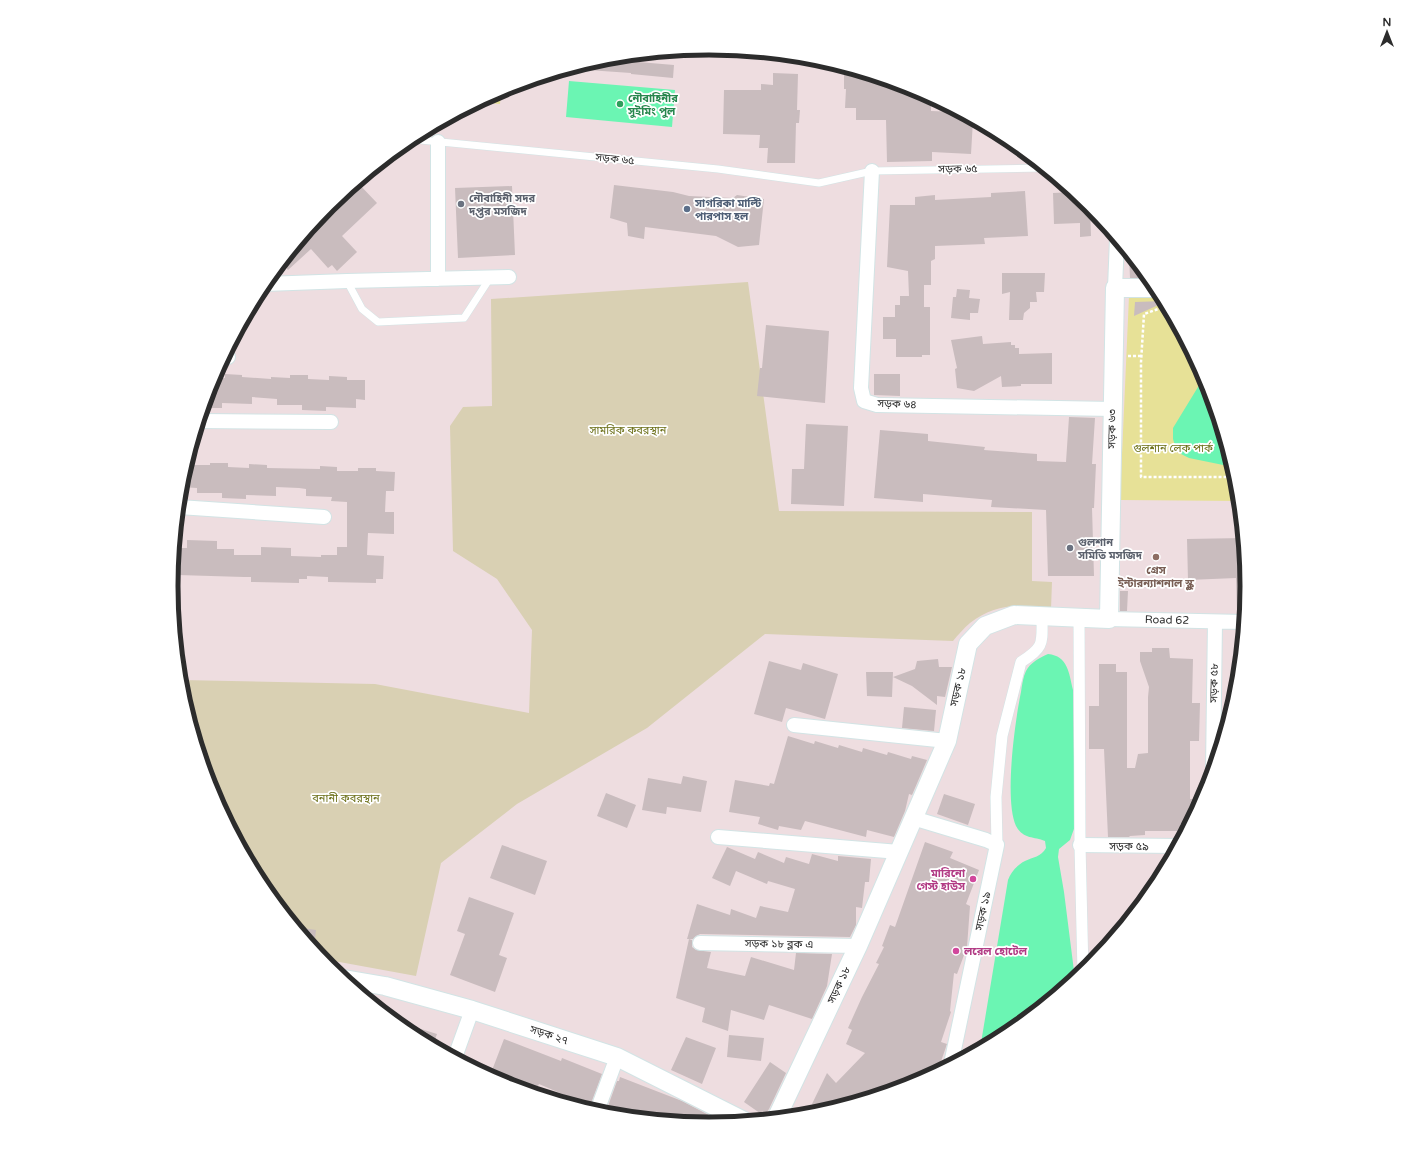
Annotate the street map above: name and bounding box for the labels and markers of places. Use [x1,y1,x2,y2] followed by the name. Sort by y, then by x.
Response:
[627,92,678,118] place label: নৌবাহিনীর সুইমিং পুল
[615,99,625,109] marker: নৌবাহিনীর সুইমিং পুল
[468,192,535,218] place label: নৌবাহিনী সদর দপ্তর মসজিদ
[694,197,762,223] place label: সাগরিকা মাল্টি পারপাস হল
[456,199,466,209] marker: নৌবাহিনী সদর দপ্তর মসজিদ
[682,204,692,214] marker: সাগরিকা মাল্টি পারপাস হল
[1077,536,1143,562] place label: গুলশান সমিতি মসজিদ
[1065,543,1075,553] marker: গুলশান সমিতি মসজিদ
[1151,552,1161,562] marker: গ্রেস ইন্টারন্যাশনাল স্কুল
[1117,564,1195,591] place label: গ্রেস ইন্টারন্যাশনাল স্কুল
[916,867,966,893] place label: মারিনো গেস্ট হাউস
[968,874,978,884] marker: মারিনো গেস্ট হাউস
[963,945,1028,958] place label: লরেল হোটেল
[951,946,961,956] marker: লরেল হোটেল

